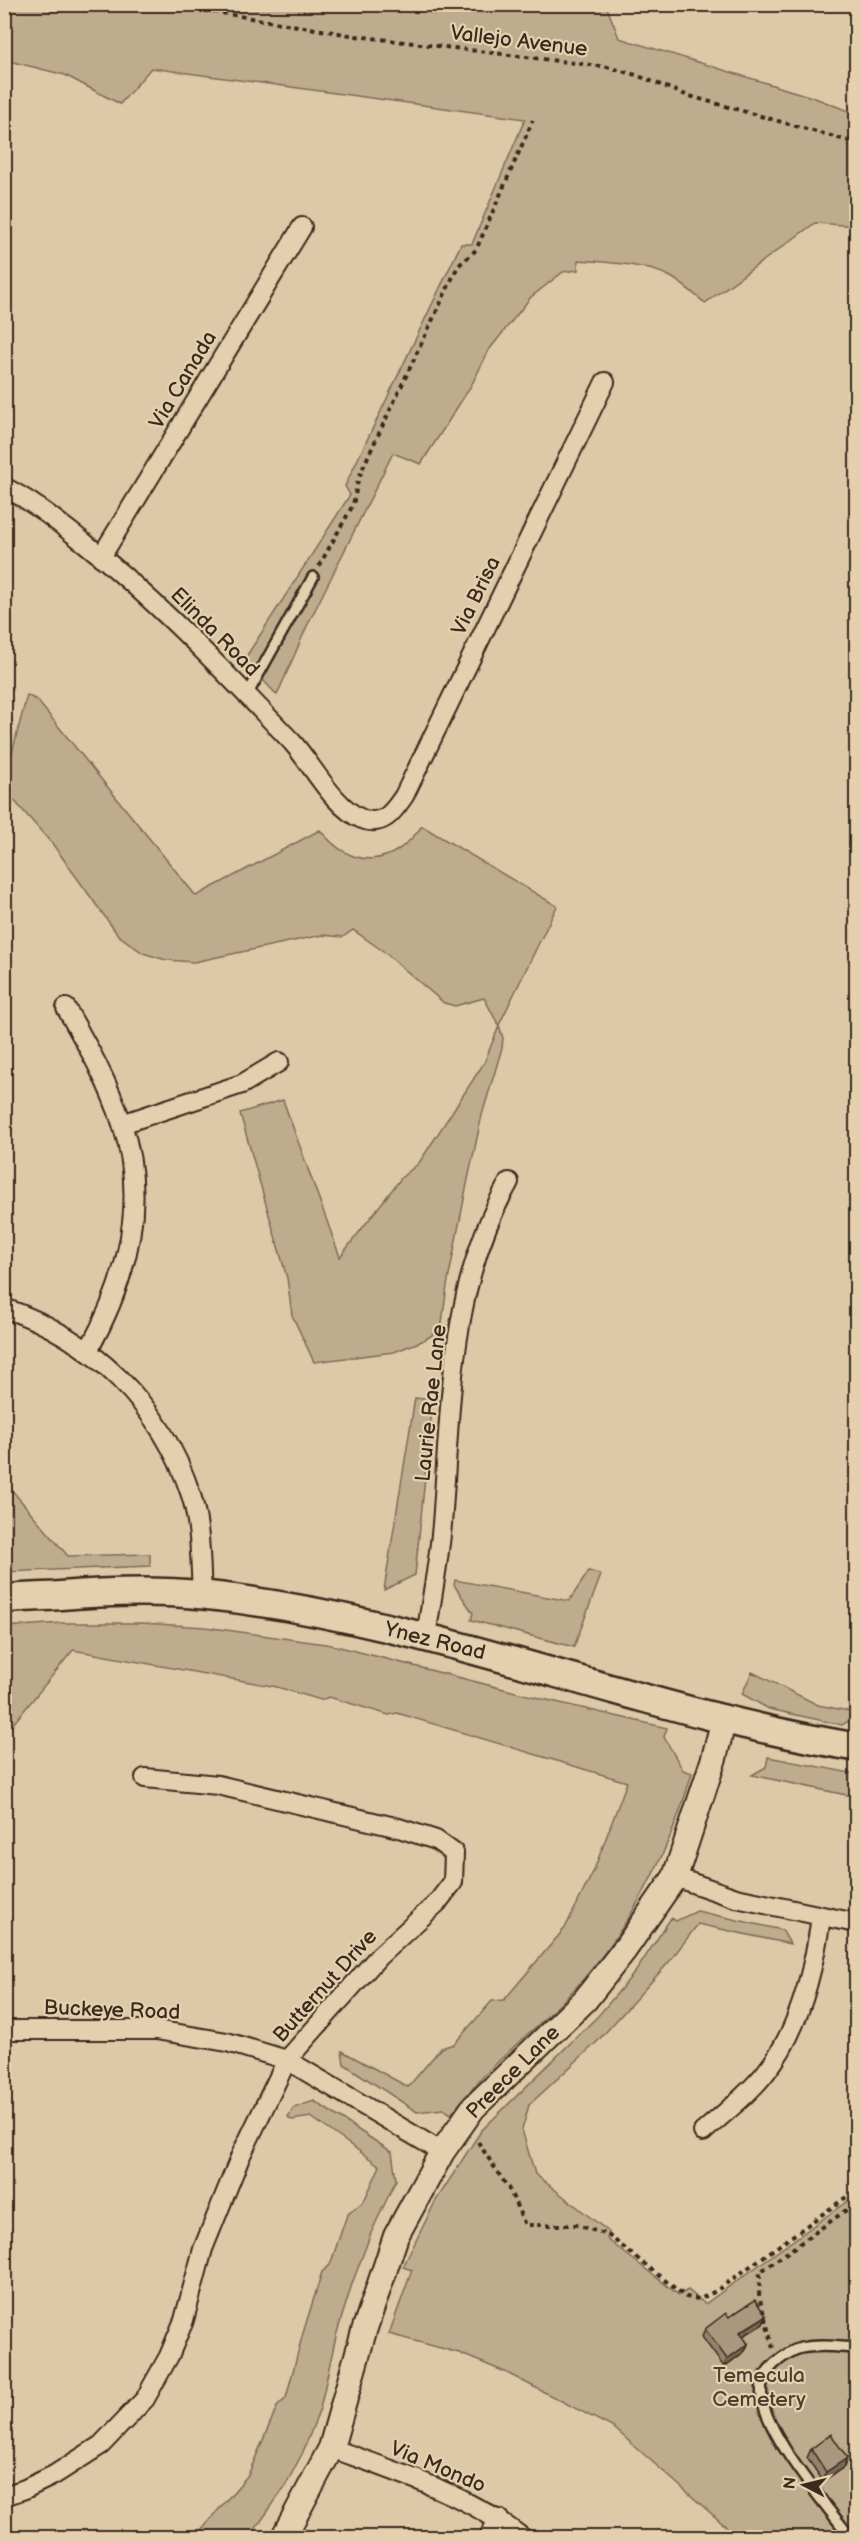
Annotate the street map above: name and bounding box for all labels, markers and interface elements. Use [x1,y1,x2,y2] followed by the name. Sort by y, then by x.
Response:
[449,20,589,62] street label: Vallejo Avenue
[144,326,222,434] street label: Via Canada
[446,552,506,640] street label: Via Brisa
[165,582,265,682] street label: Elinda Road
[410,1323,452,1483] street label: Laurie Rae Lane
[381,1616,488,1666] street label: Ynez Road
[268,1924,382,2048] street label: Butternut Drive
[43,1995,181,2025] street label: Buckeye Road
[461,2020,565,2124] street label: Preece Lane
[712,2363,806,2412] park label: Temecula Cemetery
[386,2436,490,2498] street label: Via Mondo
[774,2455,834,2515] north arrow
[780,2476,801,2490] text: N

